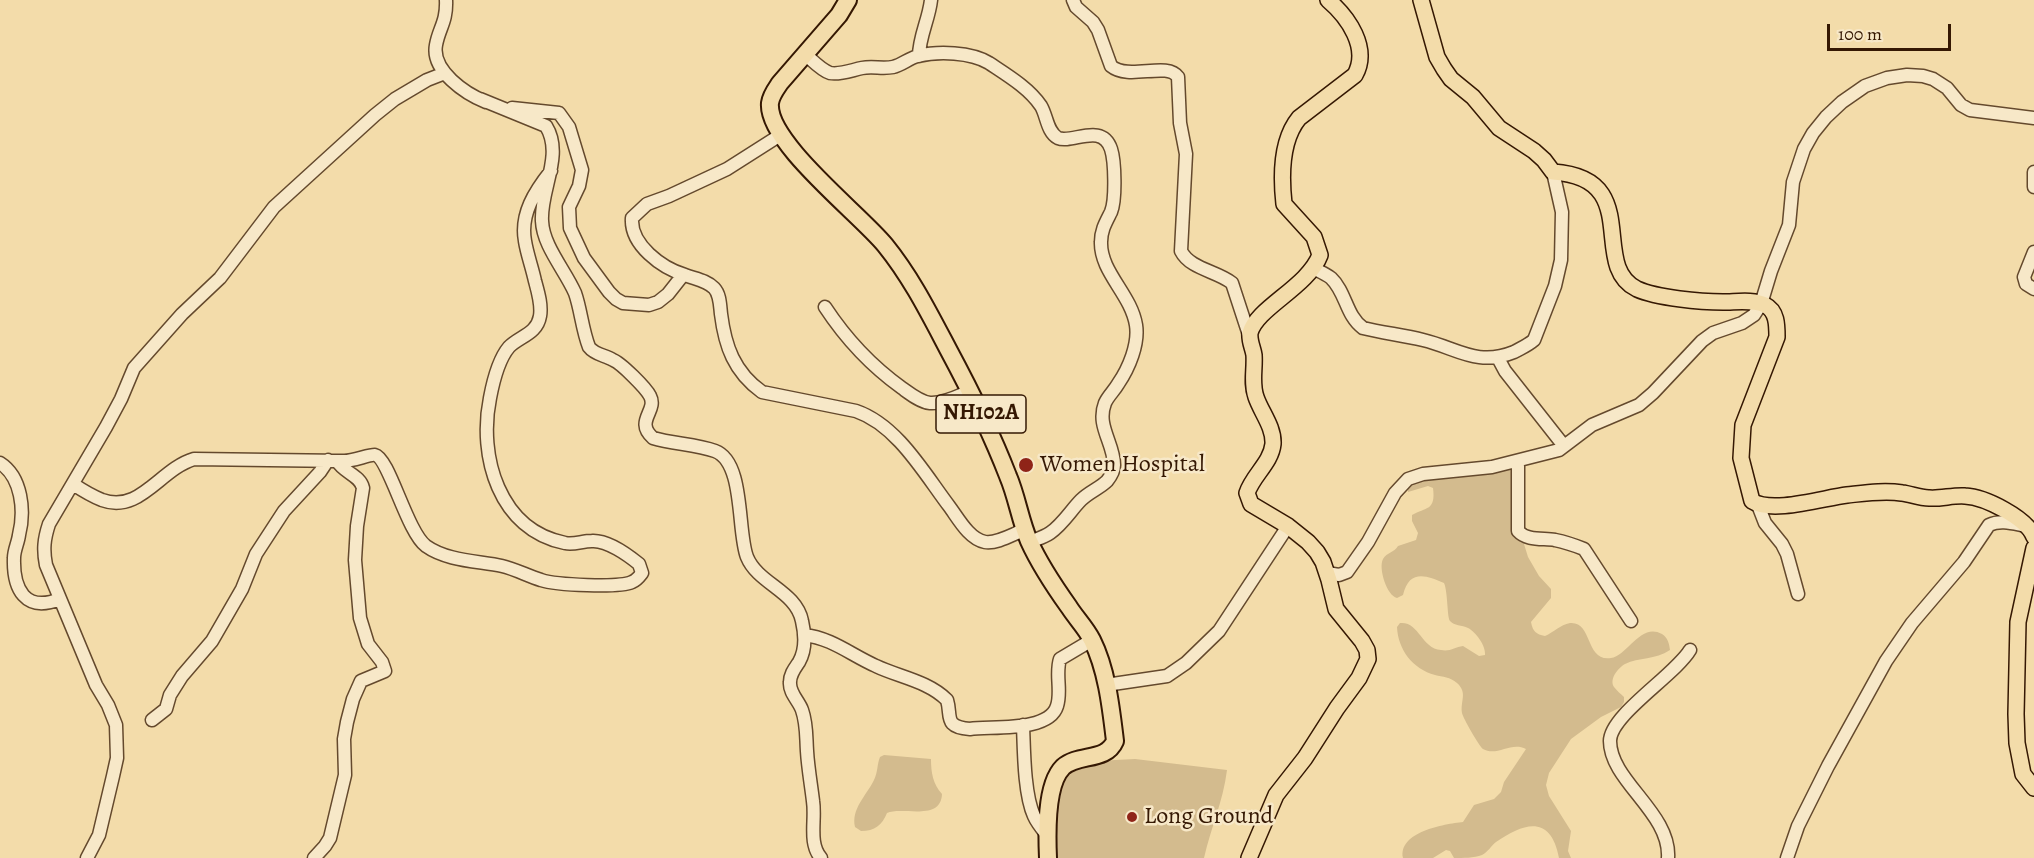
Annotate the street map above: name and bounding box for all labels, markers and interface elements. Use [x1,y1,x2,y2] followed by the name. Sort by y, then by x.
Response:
[1830,12,1954,50] scale bar
[1838,22,1882,46] text: 100 m
[936,395,1026,433] road number: NH102A
[1040,451,1205,479] place label: Women Hospital
[1017,456,1035,474] marker: Women Hospital
[1144,803,1274,831] place label: Long Ground
[1125,810,1139,824] marker: Long Ground

